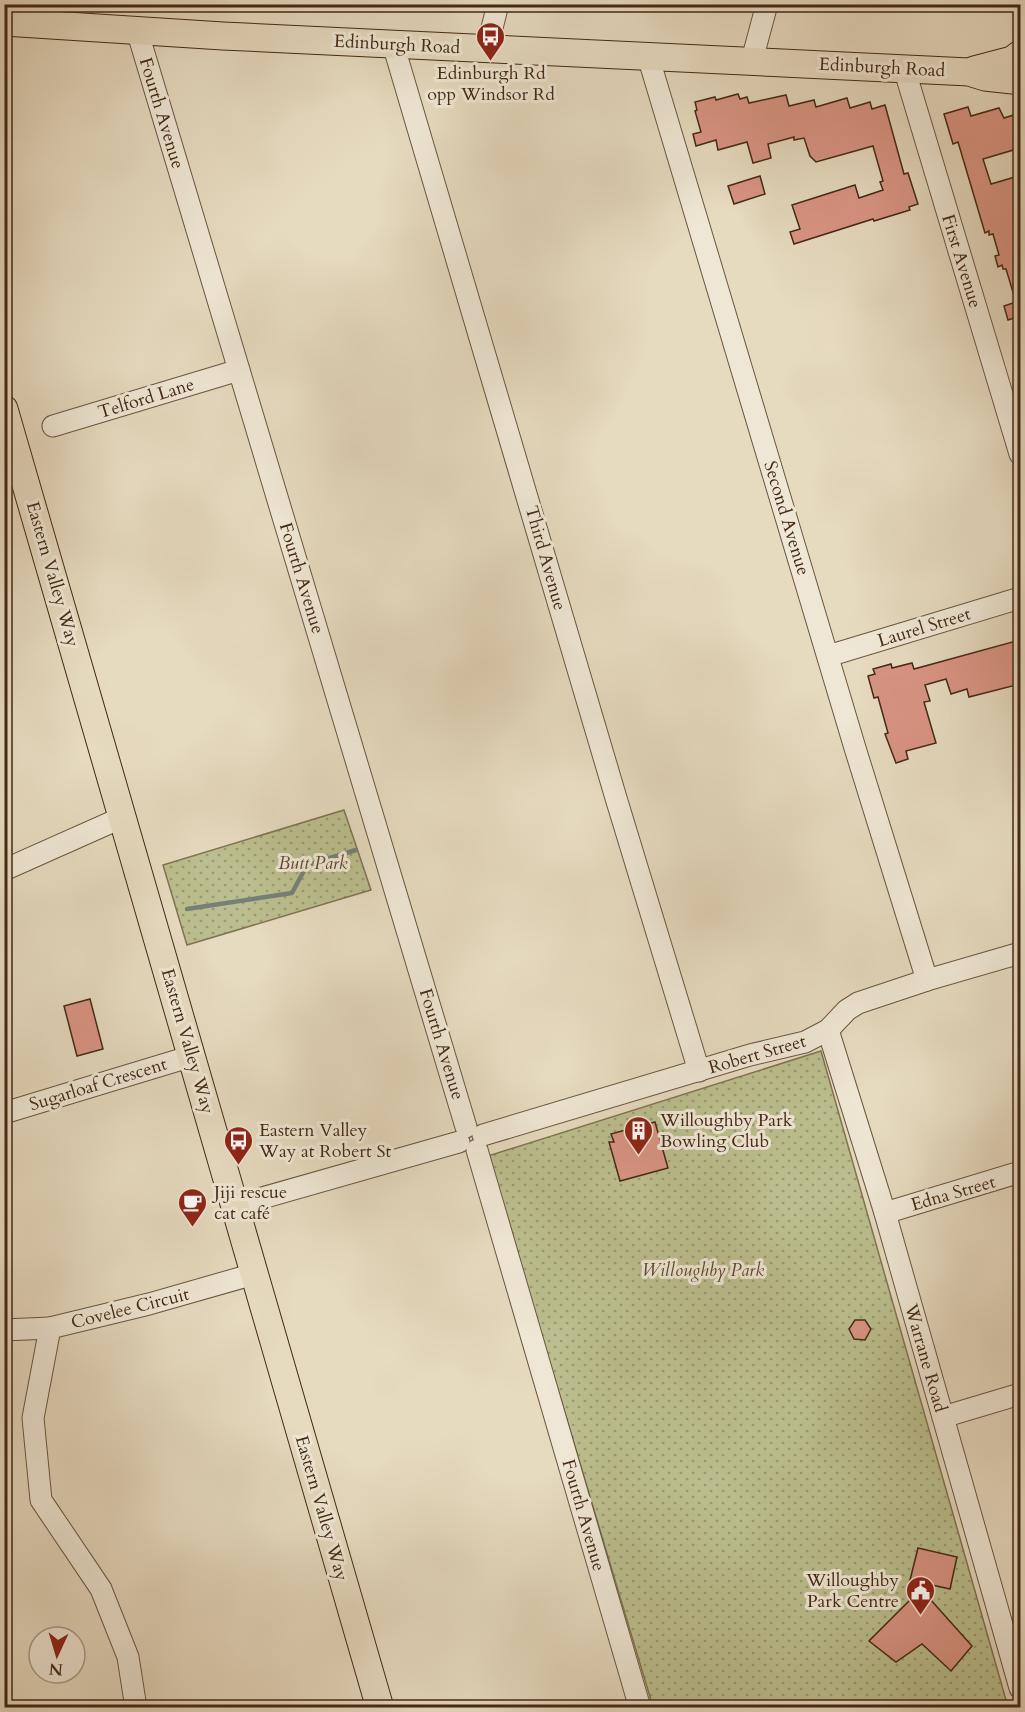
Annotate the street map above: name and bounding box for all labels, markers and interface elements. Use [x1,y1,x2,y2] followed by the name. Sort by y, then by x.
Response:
[475,20,507,62] bus stop icon: Edinburgh Rd opp Windsor Rd
[333,29,461,60] street label: Edinburgh Road
[818,52,946,83] street label: Edinburgh Road
[133,54,190,172] street label: Fourth Avenue
[427,61,555,107] place label: Edinburgh Rd opp Windsor Rd
[935,211,988,311] street label: First Avenue
[95,372,197,425] street label: Telford Lane
[757,458,816,578] street label: Second Avenue
[20,498,85,650] street label: Eastern Valley Way
[519,503,572,613] street label: Third Avenue
[273,519,330,637] street label: Fourth Avenue
[875,601,974,653] street label: Laurel Street
[278,851,348,876] park label: Butt Park
[155,965,220,1117] street label: Eastern Valley Way
[413,985,470,1103] street label: Fourth Avenue
[705,1029,809,1080] street label: Robert Street
[26,1052,170,1117] street label: Sugarloaf Crescent
[659,1108,793,1154] place label: Willoughby Park Bowling Club
[623,1114,655,1156] building icon: Willoughby Park Bowling Club
[258,1118,391,1164] place label: Eastern Valley Way at Robert St
[222,1124,254,1166] bus stop icon: Eastern Valley Way at Robert St
[908,1169,999,1217] street label: Edna Street
[211,1180,287,1226] place label: Jiji rescue cat café
[177,1186,209,1228] cafe icon: Jiji rescue cat café
[642,1258,764,1283] park label: Willoughby Park
[69,1282,192,1335] street label: Covelee Circuit
[898,1300,953,1416] street label: Warrane Road
[289,1432,354,1584] street label: Eastern Valley Way
[556,1456,611,1574] street label: Fourth Avenue
[805,1568,899,1614] place label: Willoughby Park Centre
[904,1574,936,1616] public building icon: Willoughby Park Centre
[27,1625,87,1685] north arrow
[48,1658,64,1680] text: N

